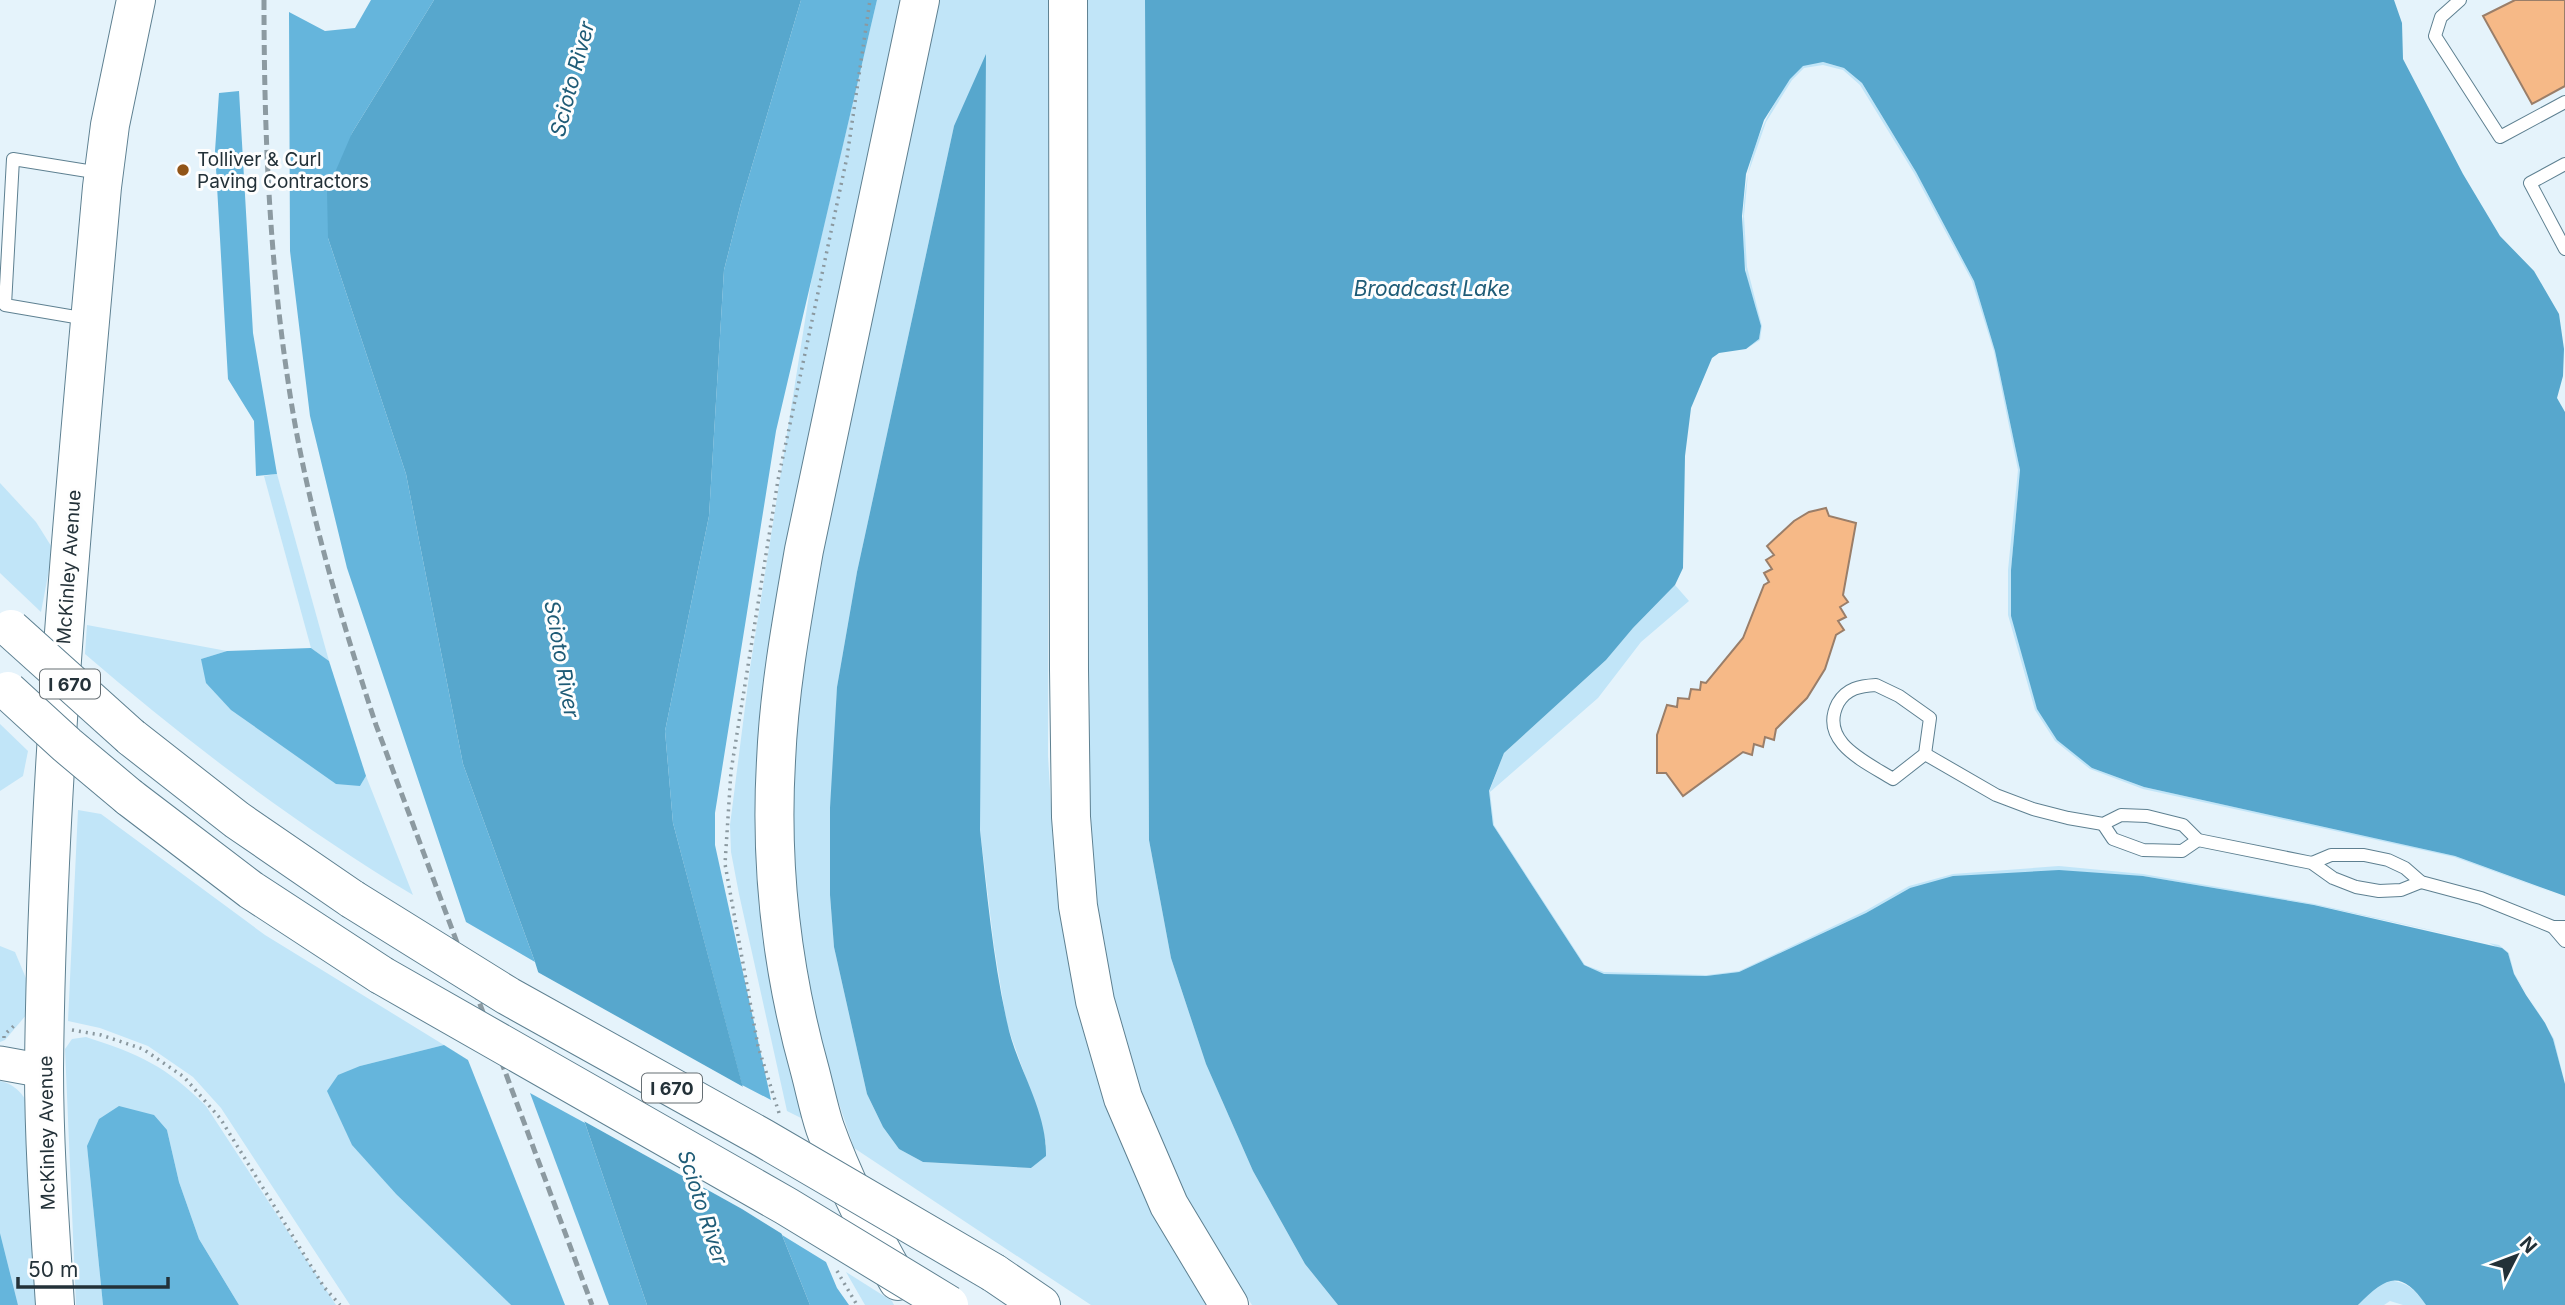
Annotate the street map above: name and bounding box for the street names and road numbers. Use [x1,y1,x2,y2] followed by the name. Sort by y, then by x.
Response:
[52,489,86,645] street label: McKinley Avenue
[40,670,100,698] road number: I 670
[34,1055,60,1211] street label: McKinley Avenue
[642,1073,702,1102] road number: I 670

